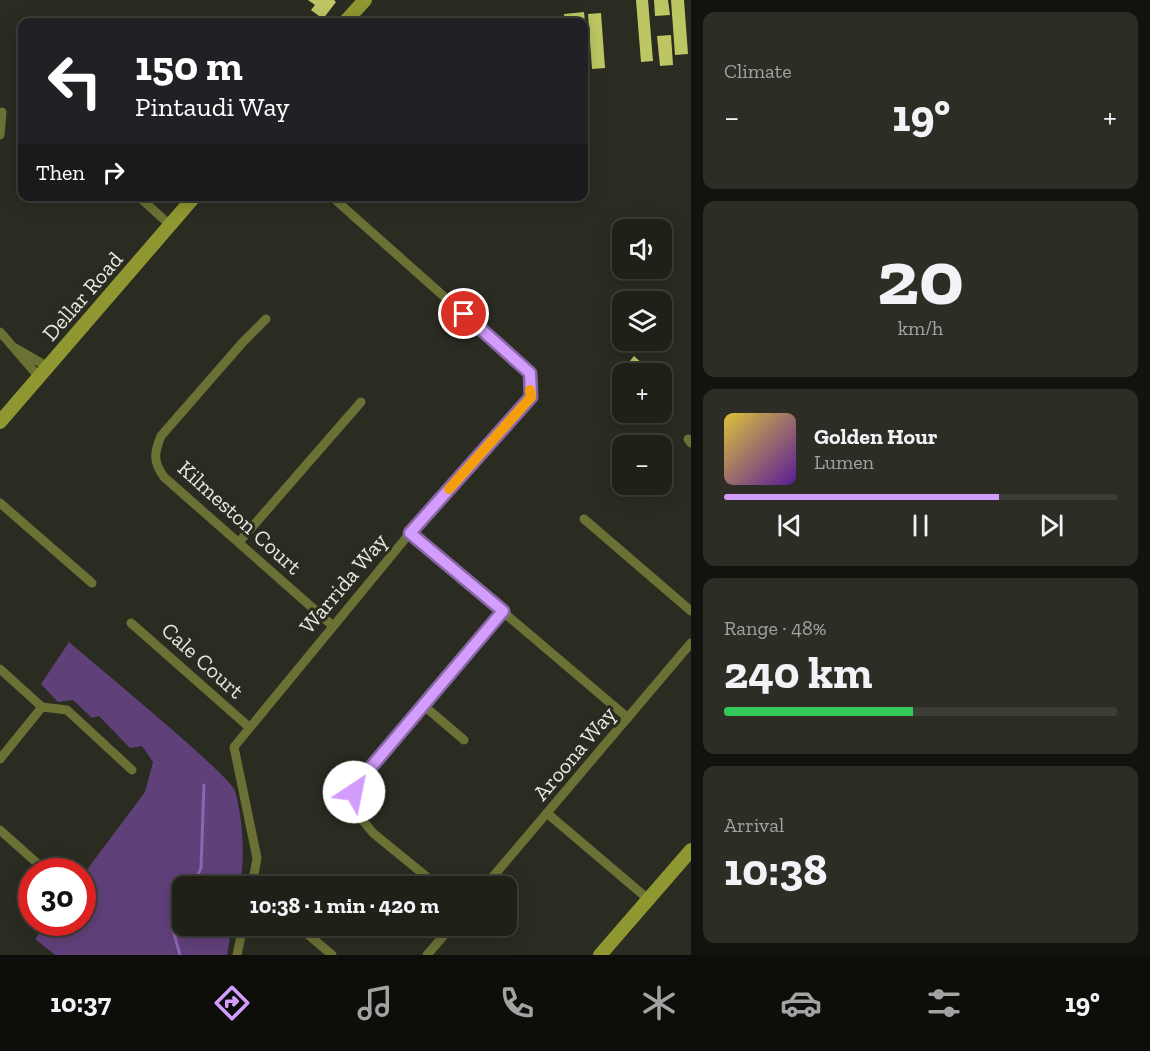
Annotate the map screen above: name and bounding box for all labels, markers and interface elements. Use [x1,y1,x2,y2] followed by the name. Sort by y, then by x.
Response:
[135,40,243,91] text: 150 m
[36,42,114,120] icon: left
[724,59,792,83] text: Climate
[892,89,950,143] text: 19°
[135,91,290,123] text: Pintaudi Way
[724,97,739,136] text: −
[1103,97,1117,136] text: +
[97,156,130,189] icon: right
[36,159,85,186] text: Then
[612,219,672,495] map controls
[612,219,672,279] button: sound
[877,230,964,324] text: 20
[36,246,128,346] street label: Dellar Road
[438,288,489,339] pin
[612,291,672,351] button: layers
[447,297,480,330] icon: arrive
[898,316,943,340] text: km/h
[612,363,672,423] button: +
[814,423,938,450] text: Golden Hour
[612,435,672,495] button: −
[814,450,874,474] text: Lumen
[172,455,308,581] street label: Kilmeston Court
[773,509,806,542] icon: previous
[904,509,937,542] icon: pause
[1035,509,1068,542] icon: next
[294,527,394,639] street label: Warrida Way
[156,616,250,705] street label: Cale Court
[724,616,827,640] text: Range · 48%
[724,646,872,700] text: 240 km
[527,700,622,806] street label: Aroona Way
[322,760,386,824] position arrow
[724,813,784,837] text: Arrival
[724,843,828,897] text: 10:38
[18,858,96,936] speed limit sign: 30
[250,892,439,919] text: 10:38 · 1 min · 420 m
[211,982,253,1024] icon: directions
[354,982,396,1024] icon: music
[496,982,538,1024] icon: phone
[638,982,680,1024] icon: climate
[780,982,822,1024] icon: car
[923,982,965,1024] icon: filters
[50,987,111,1019] text: 10:37
[1065,987,1100,1019] text: 19°

